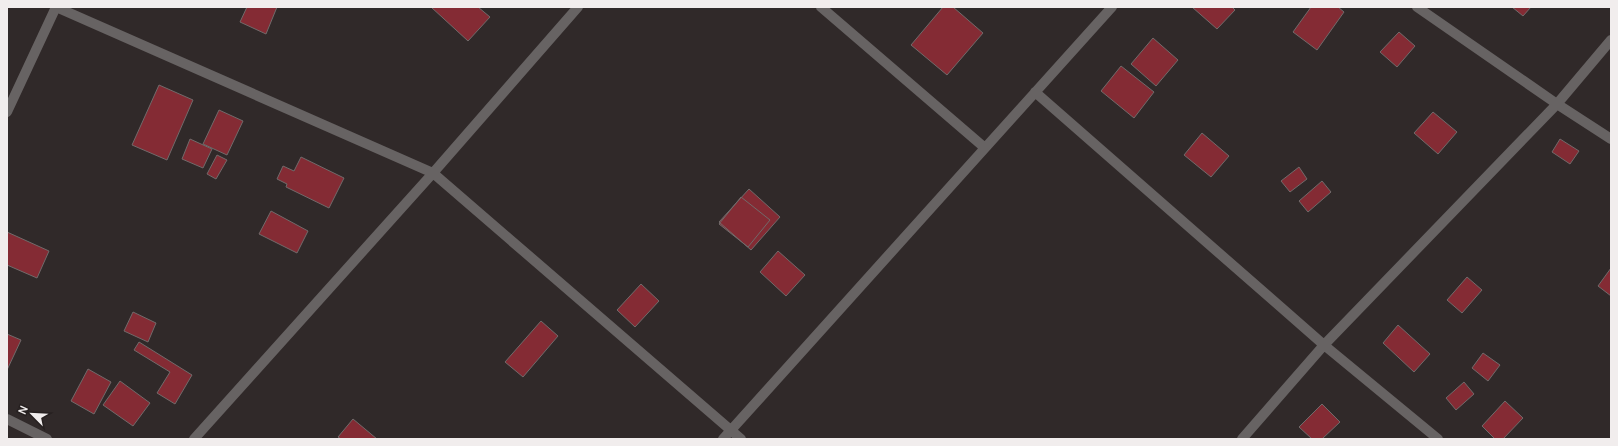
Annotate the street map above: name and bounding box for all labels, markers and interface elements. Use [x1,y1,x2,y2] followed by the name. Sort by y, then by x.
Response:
[12,394,52,434] north arrow
[14,403,31,416] text: N

